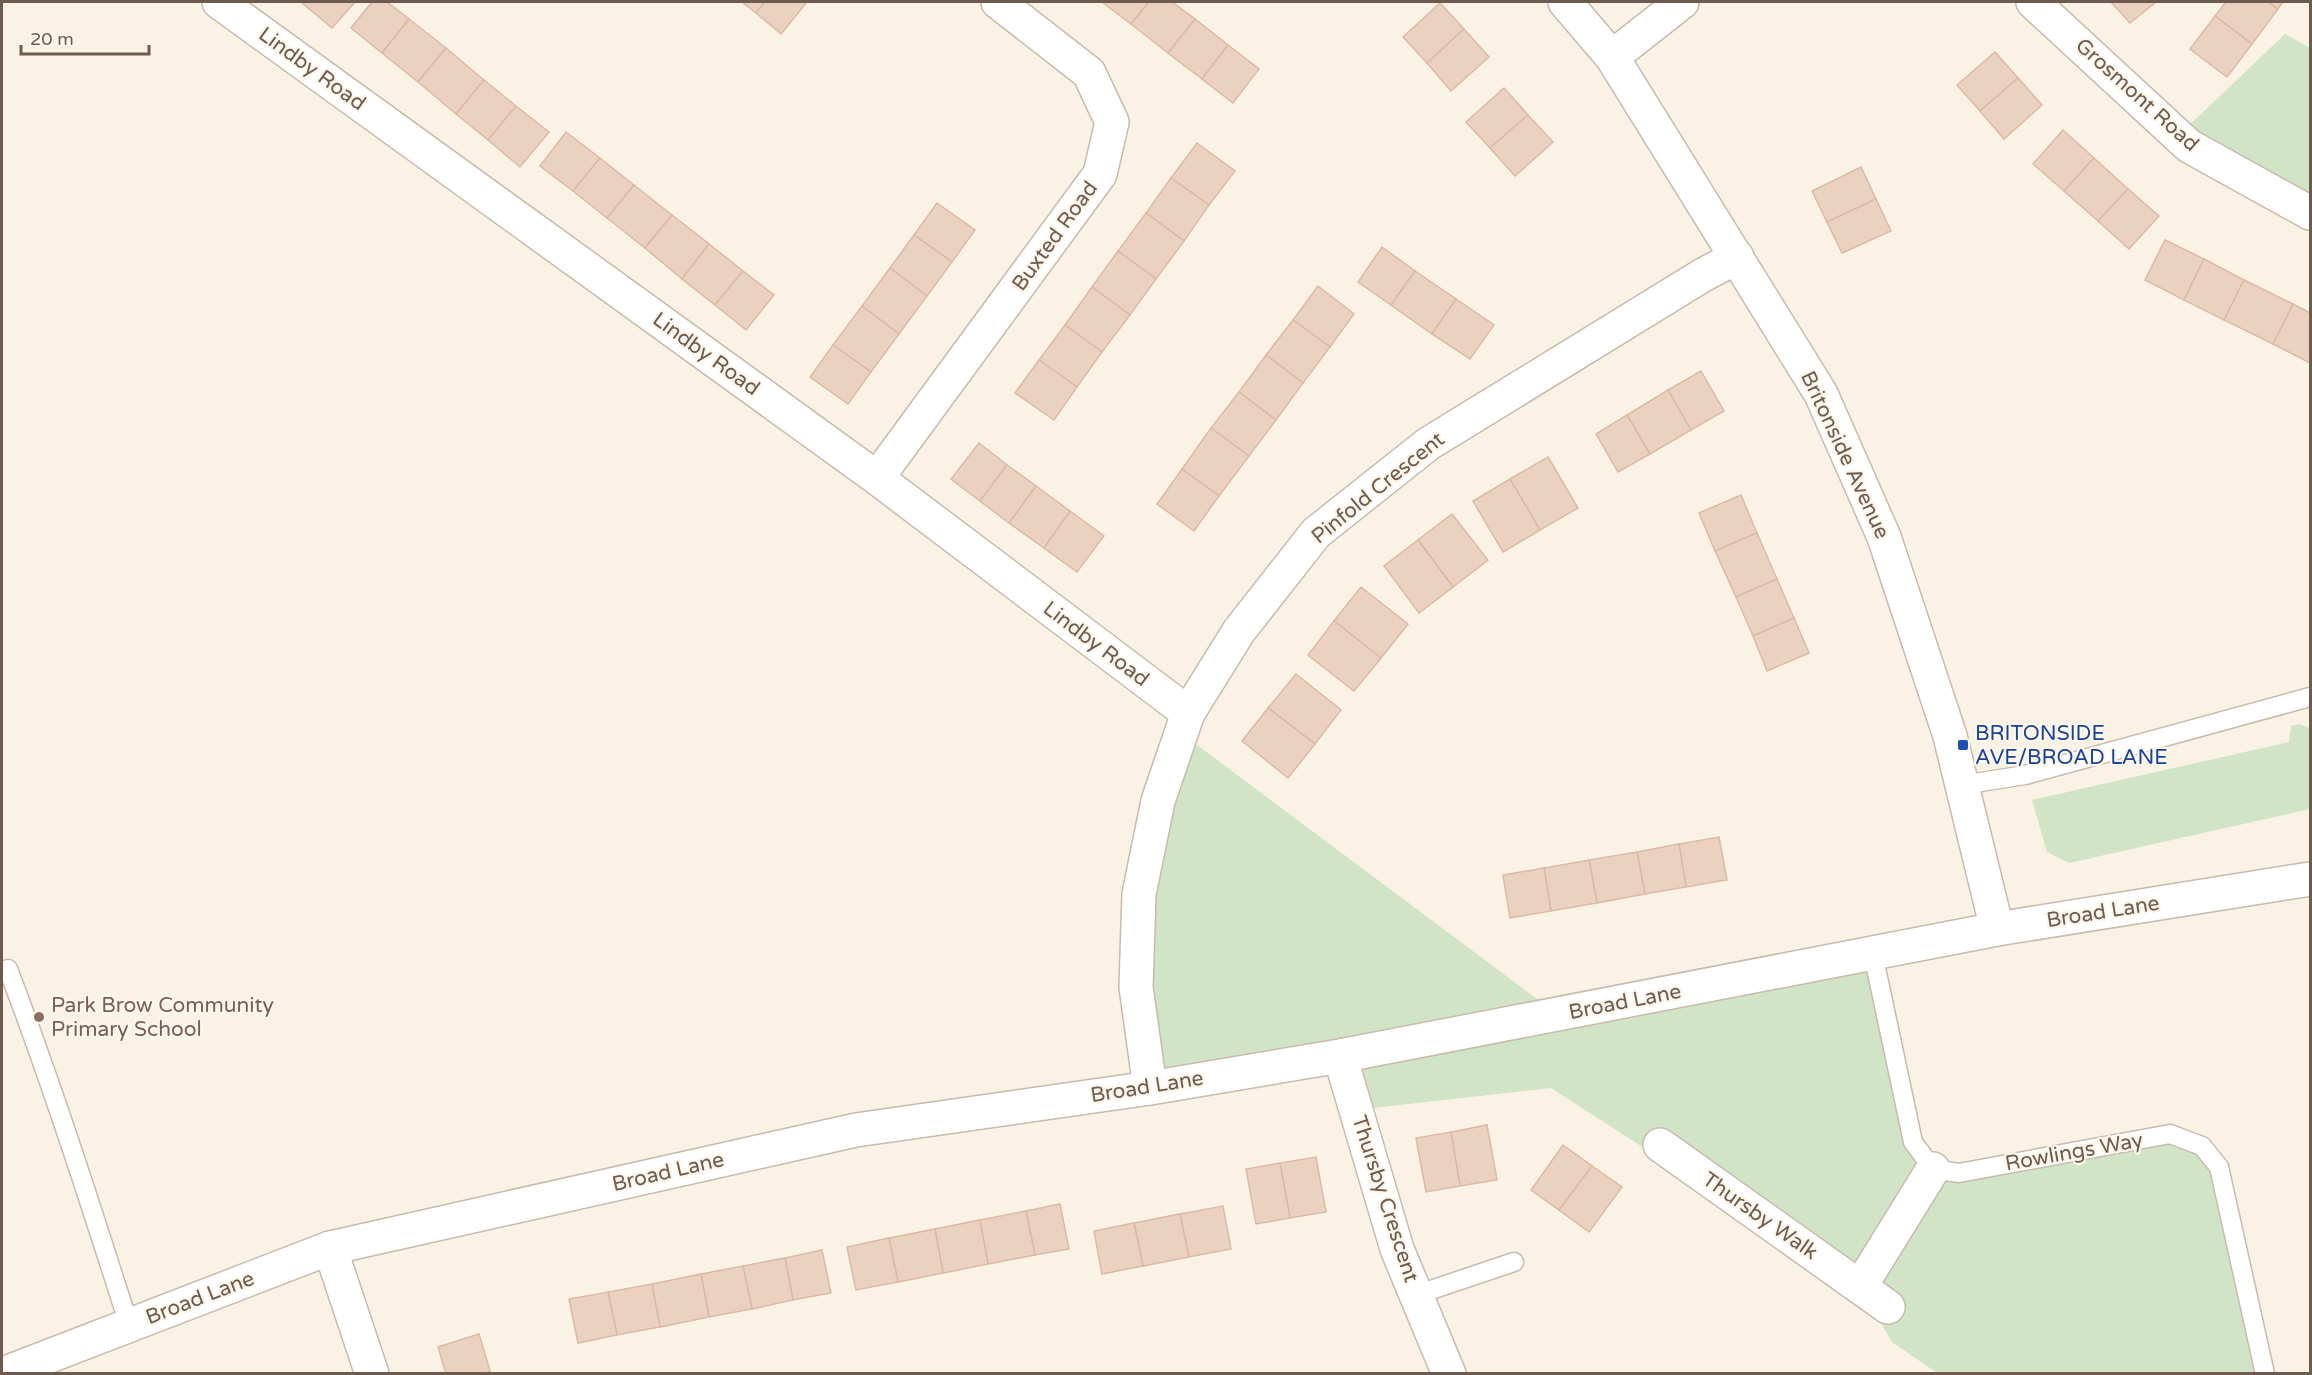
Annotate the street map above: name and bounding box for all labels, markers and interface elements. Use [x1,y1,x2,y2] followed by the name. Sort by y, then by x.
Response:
[21,18,148,56] scale bar
[254,22,370,116] street label: Lindby Road
[30,28,74,50] text: 20 m
[2070,33,2204,157] street label: Grosmont Road
[1007,176,1103,296] street label: Buxted Road
[648,307,764,401] street label: Lindby Road
[1795,367,1895,543] street label: Britonside Avenue
[1307,427,1449,549] street label: Pinfold Crescent
[1038,596,1154,692] street label: Lindby Road
[1975,721,2168,770] place label: BRITONSIDE AVE/BROAD LANE
[1956,738,1970,752] marker: BRITONSIDE AVE/BROAD LANE
[2045,891,2161,933] street label: Broad Lane
[1567,979,1683,1025] street label: Broad Lane
[51,993,274,1042] place label: Park Brow Community Primary School
[32,1010,46,1024] marker: Park Brow Community Primary School
[1089,1066,1205,1108] street label: Broad Lane
[1346,1112,1424,1286] street label: Thursby Crescent
[2003,1128,2145,1176] street label: Rowlings Way
[610,1147,726,1197] street label: Broad Lane
[1698,1167,1822,1265] street label: Thursby Walk
[142,1266,258,1330] street label: Broad Lane

